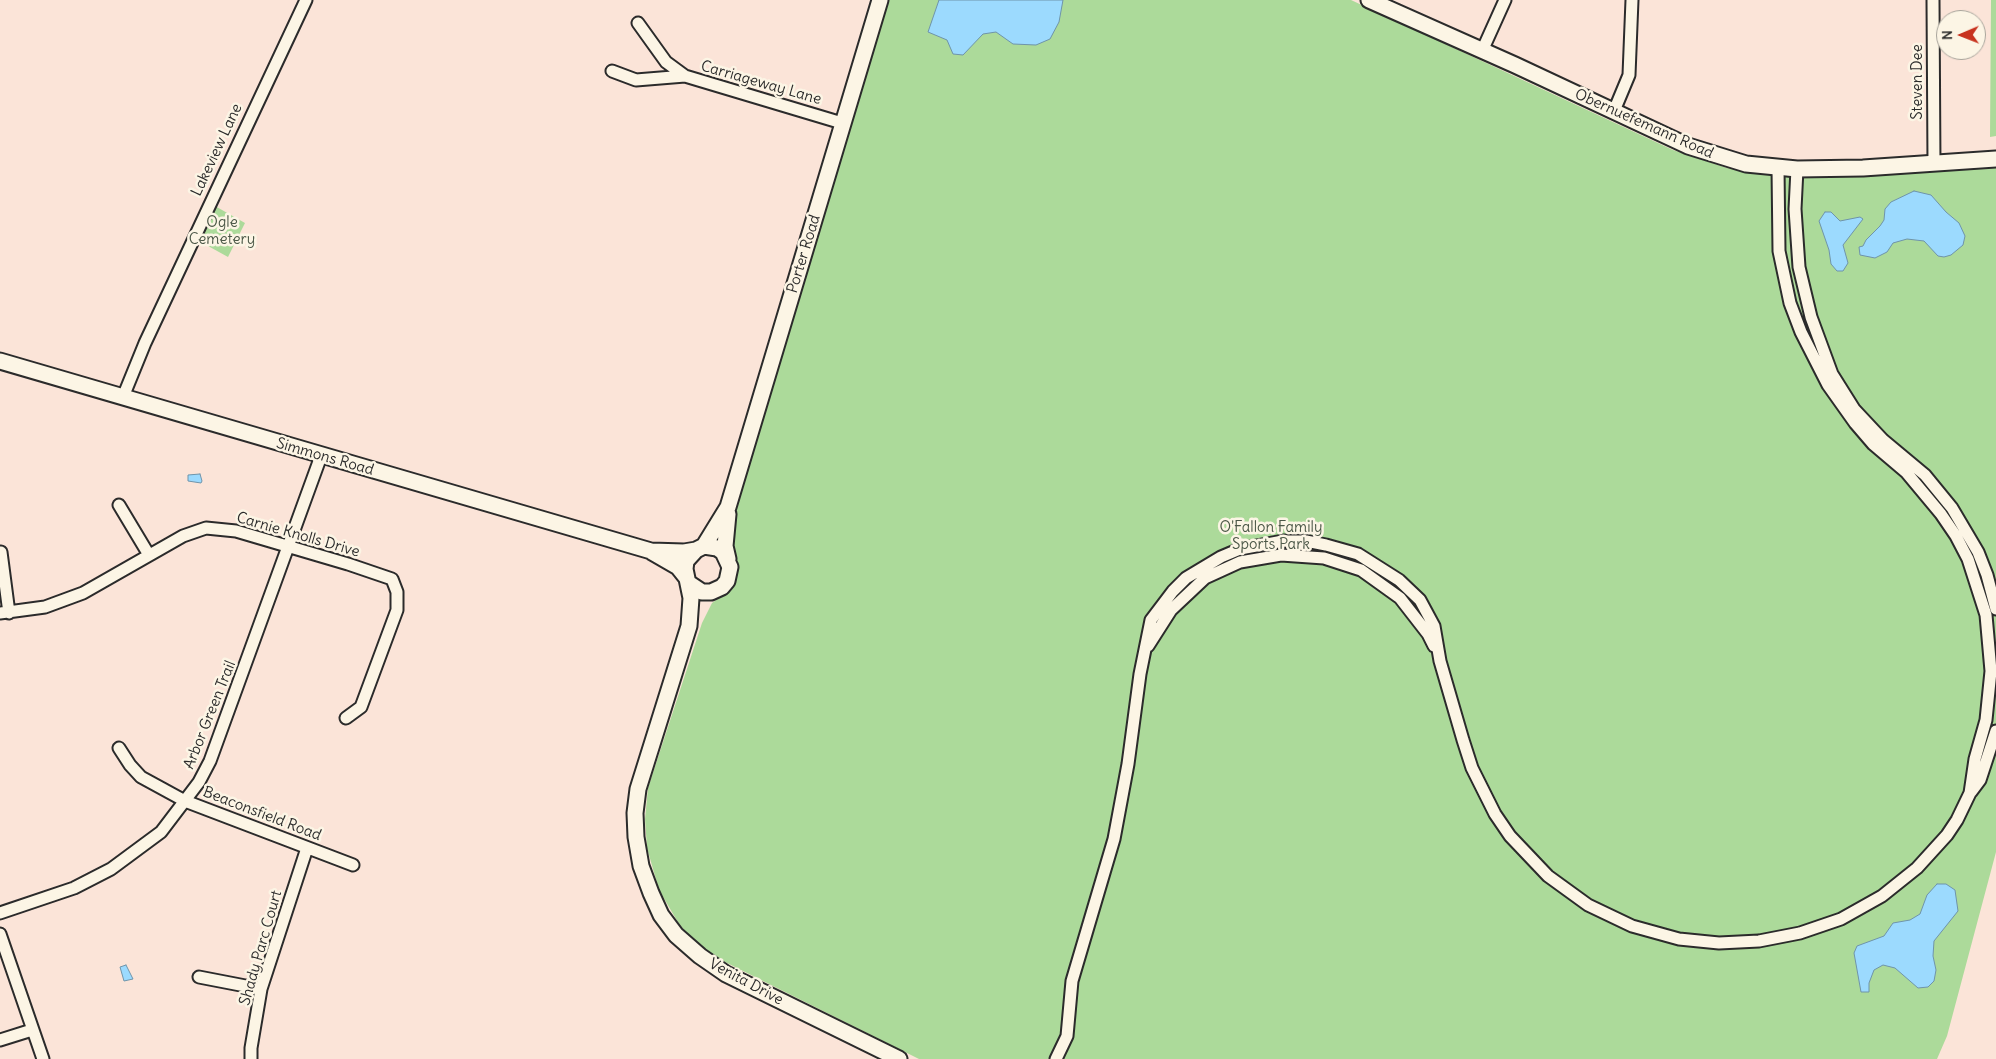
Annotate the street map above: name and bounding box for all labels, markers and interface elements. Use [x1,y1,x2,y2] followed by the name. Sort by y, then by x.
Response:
[1936,10,1986,60] north arrow
[1938,30,1956,40] text: N
[1909,44,1927,120] street label: Steven Dee
[699,57,823,109] street label: Carriageway Lane
[1572,85,1716,163] street label: Obernuefemann Road
[188,101,246,199] street label: Lakeview Lane
[784,213,824,295] street label: Porter Road
[189,214,255,249] park label: Ogle Cemetery
[274,434,376,480] street label: Simmons Road
[234,509,362,561] street label: Carnie Knolls Drive
[1220,519,1322,554] park label: O'Fallon Family Sports Park
[180,658,240,772] street label: Arbor Green Trail
[200,783,324,845] street label: Beaconsfield Road
[236,888,286,1008] street label: Shady Parc Court
[706,955,786,1009] street label: Venita Drive

